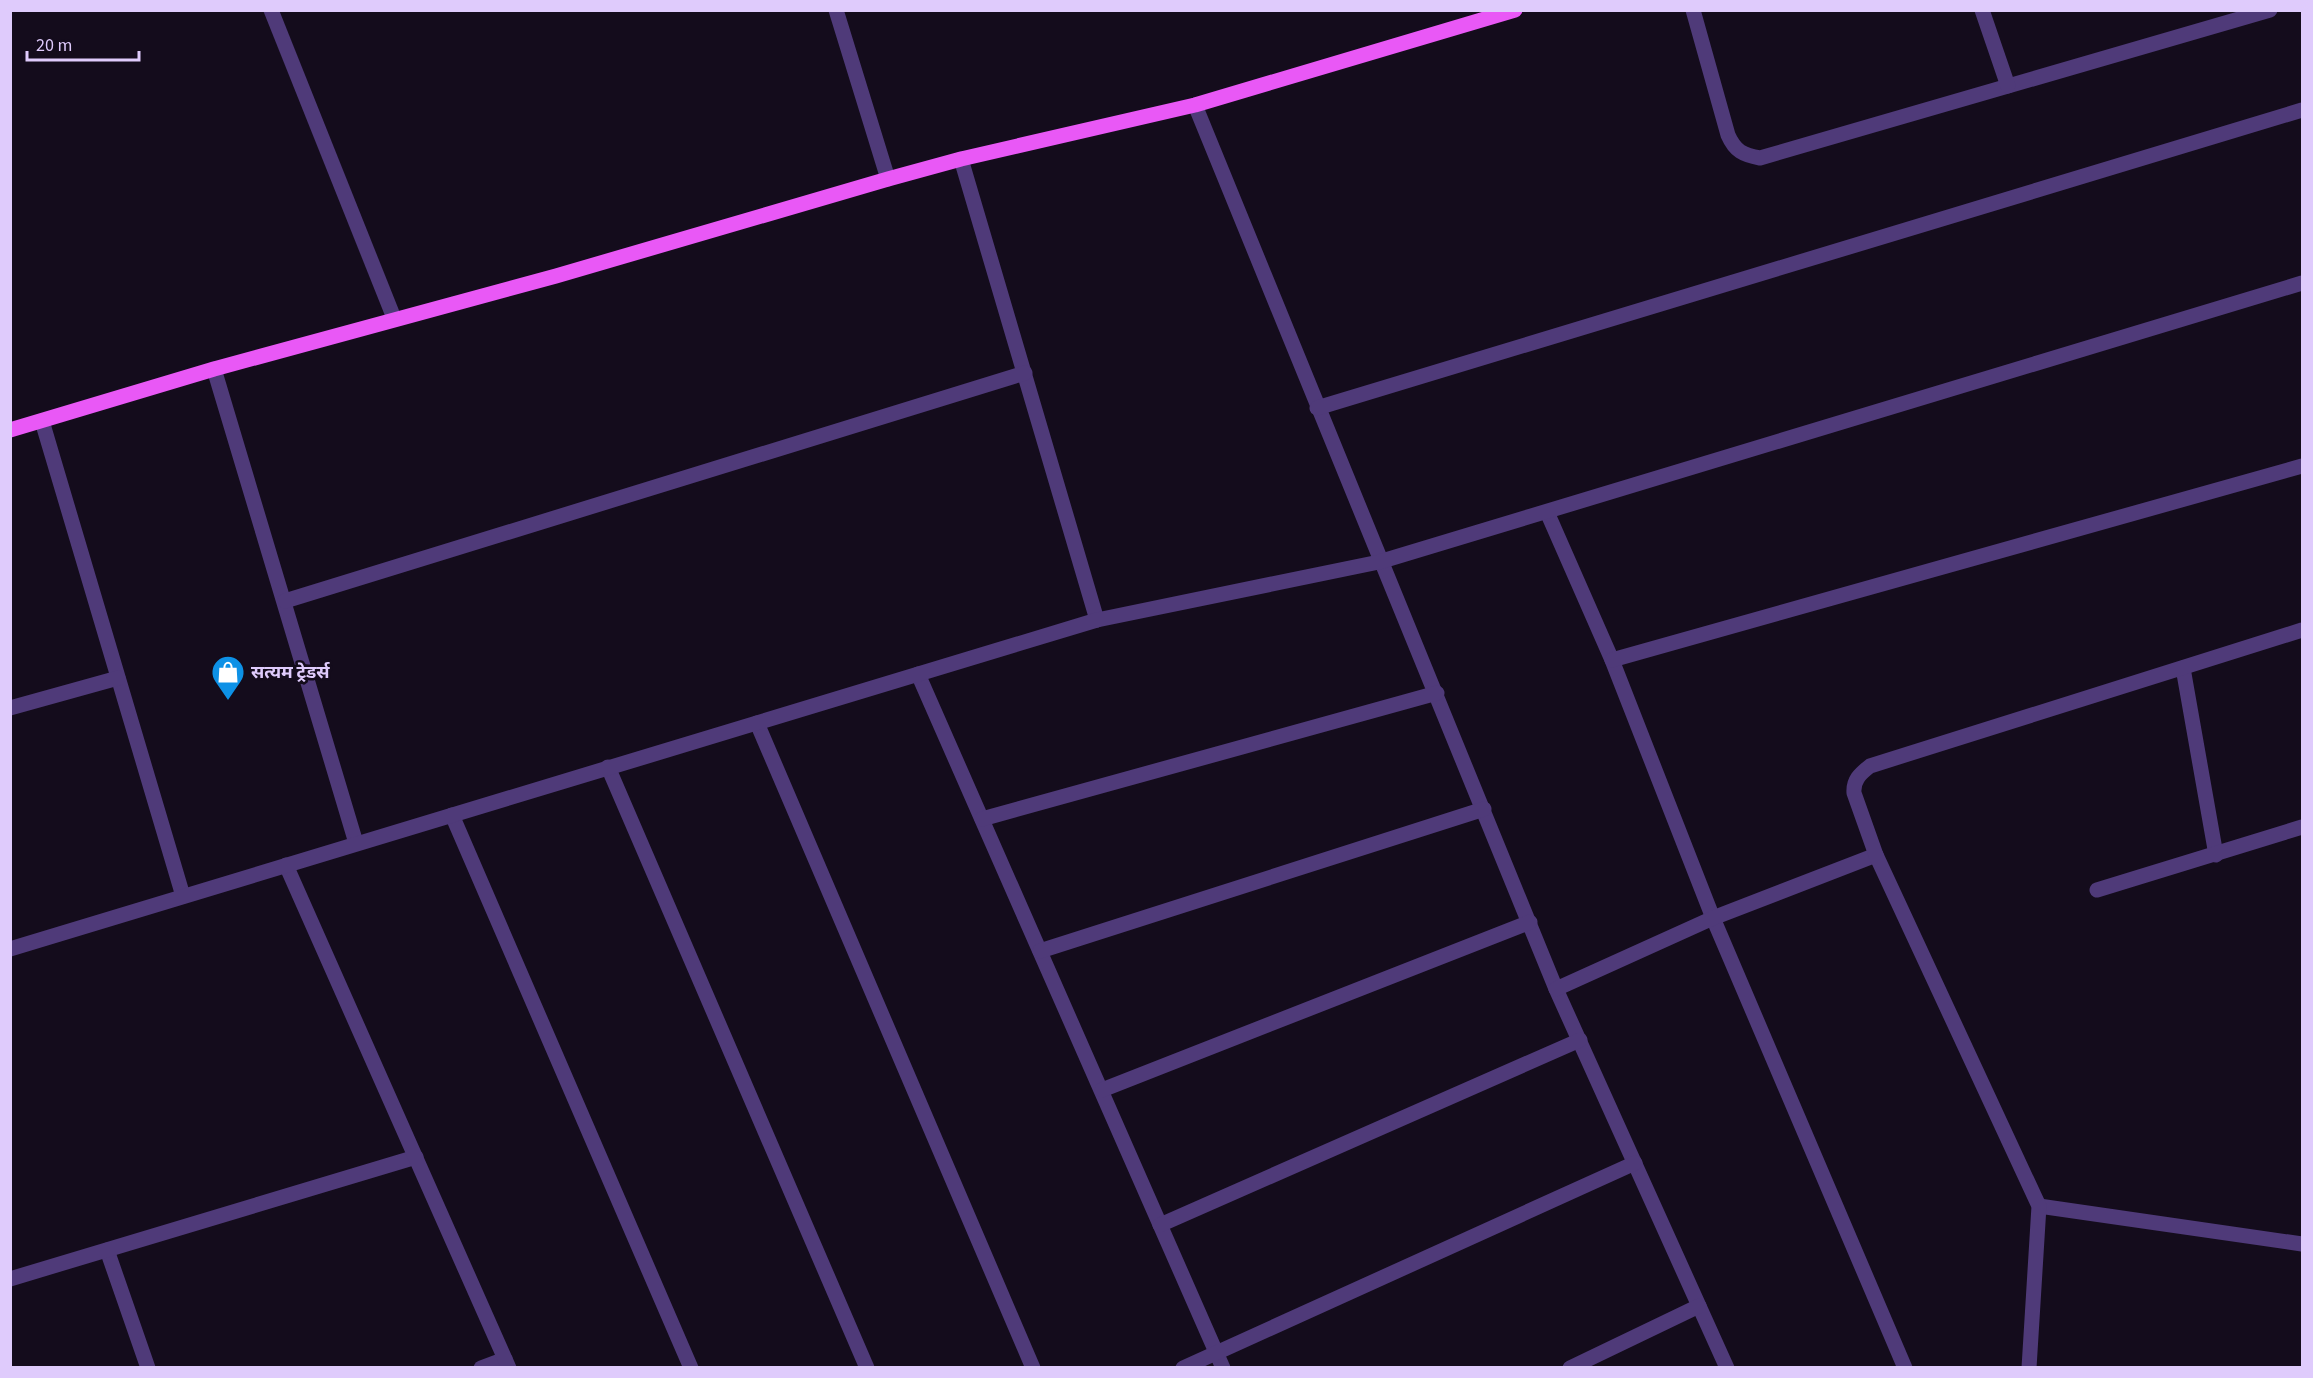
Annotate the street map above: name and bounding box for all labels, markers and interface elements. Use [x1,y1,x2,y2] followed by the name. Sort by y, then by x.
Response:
[27,24,140,62] scale bar
[36,33,72,58] text: 20 m
[210,654,246,701] shop icon: सत्यम ट्रेडर्स
[251,660,331,685] place label: सत्यम ट्रेडर्स

